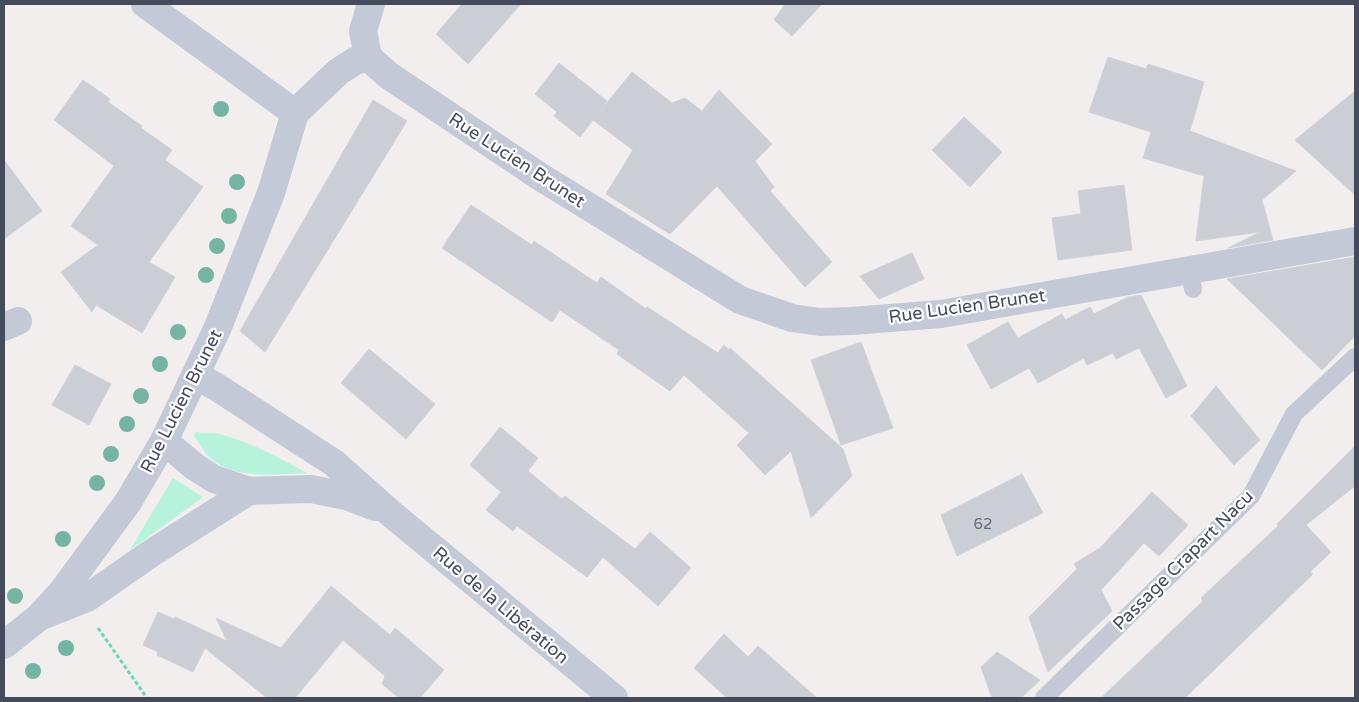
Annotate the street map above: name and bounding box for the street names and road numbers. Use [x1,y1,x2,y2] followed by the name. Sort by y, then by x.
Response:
[445,108,589,212] street label: Rue Lucien Brunet
[887,284,1047,328] street label: Rue Lucien Brunet
[135,325,227,476] street label: Rue Lucien Brunet
[1108,485,1258,635] street label: Passage Crapart Nacu
[429,542,573,668] street label: Rue de la Libération

